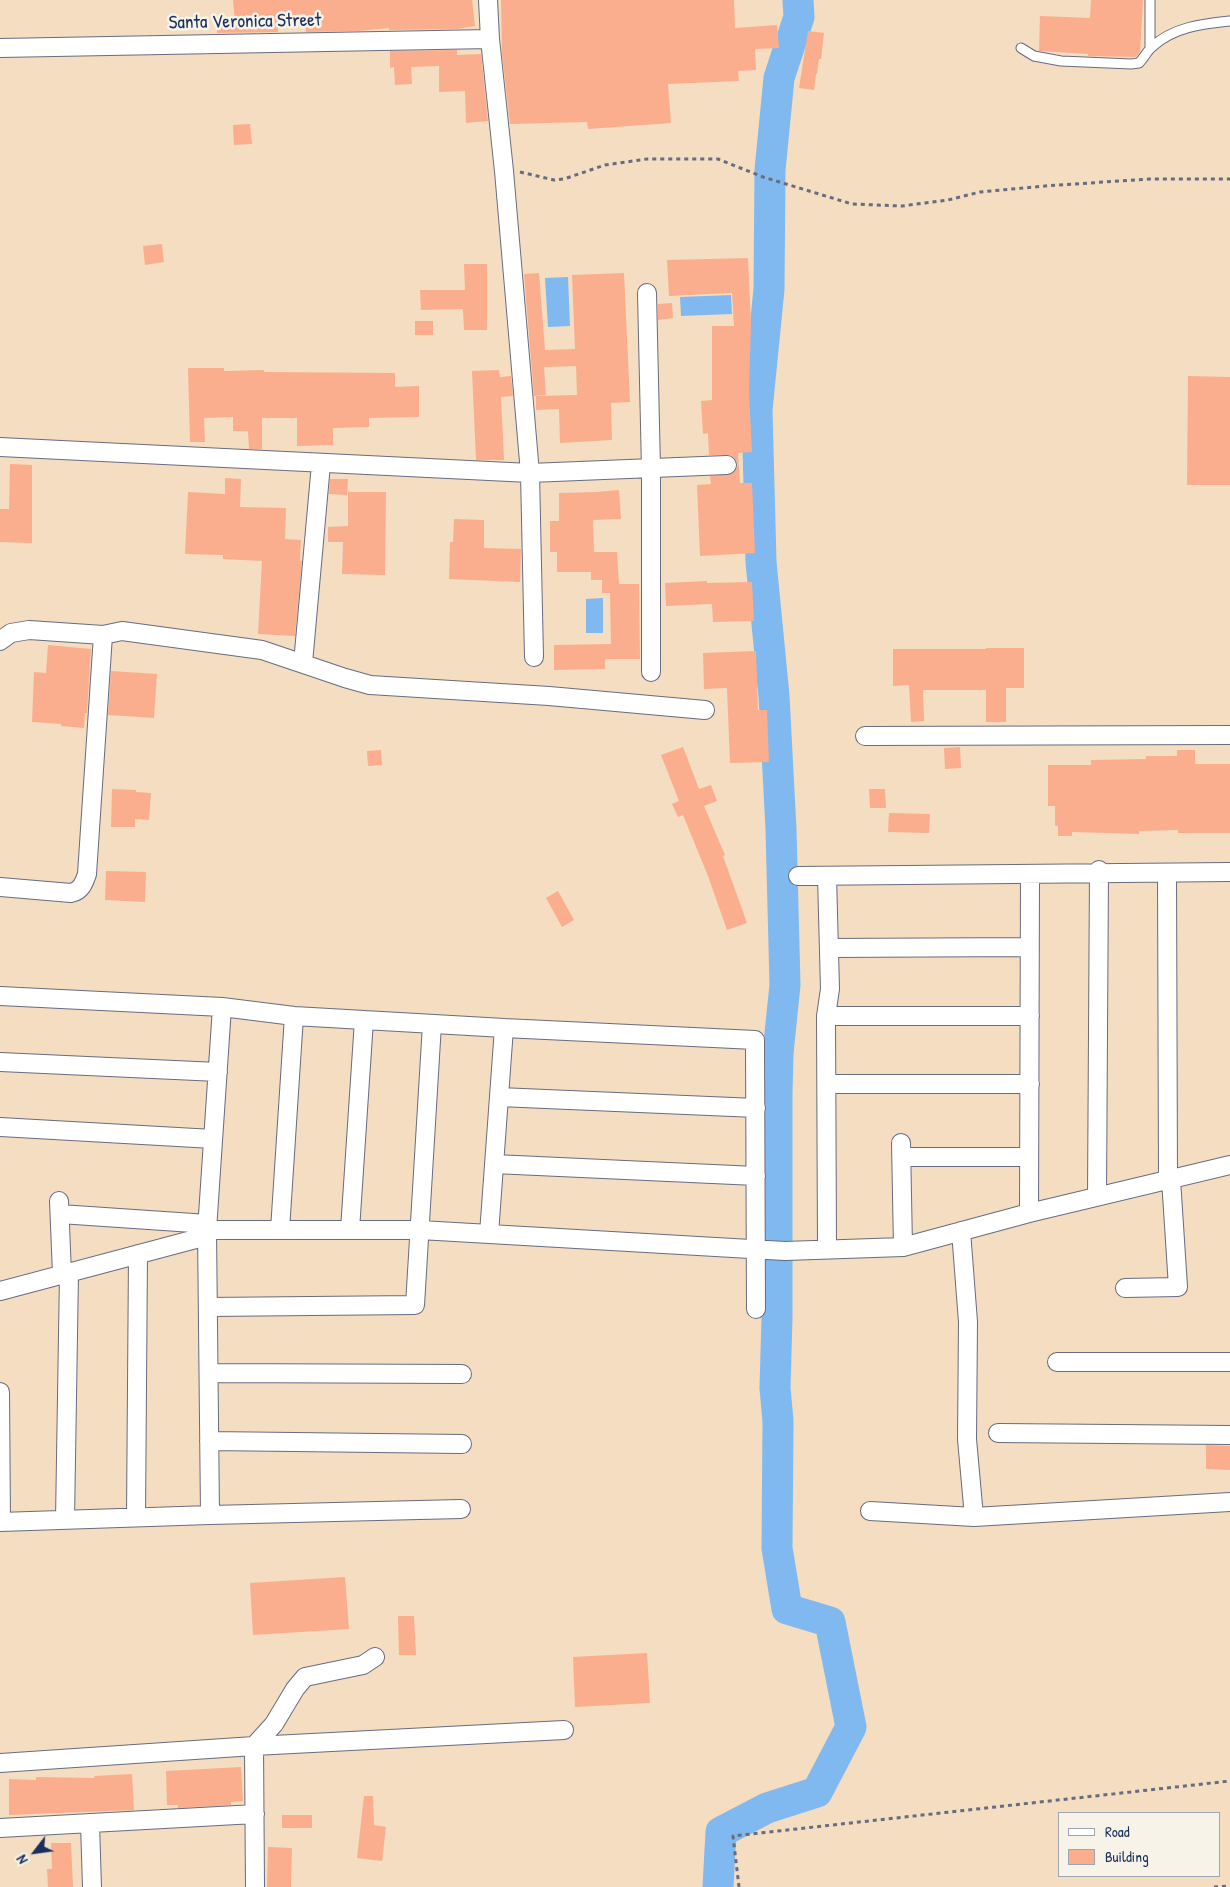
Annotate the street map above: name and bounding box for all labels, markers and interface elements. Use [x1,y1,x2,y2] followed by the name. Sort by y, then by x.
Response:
[169,9,321,35] street label: Santa Veronica Street
[1058,1812,1220,1877] legend
[1105,1821,1130,1842] text: Road
[10,1827,60,1877] north arrow
[1105,1846,1149,1867] text: Building
[11,1852,32,1868] text: N

